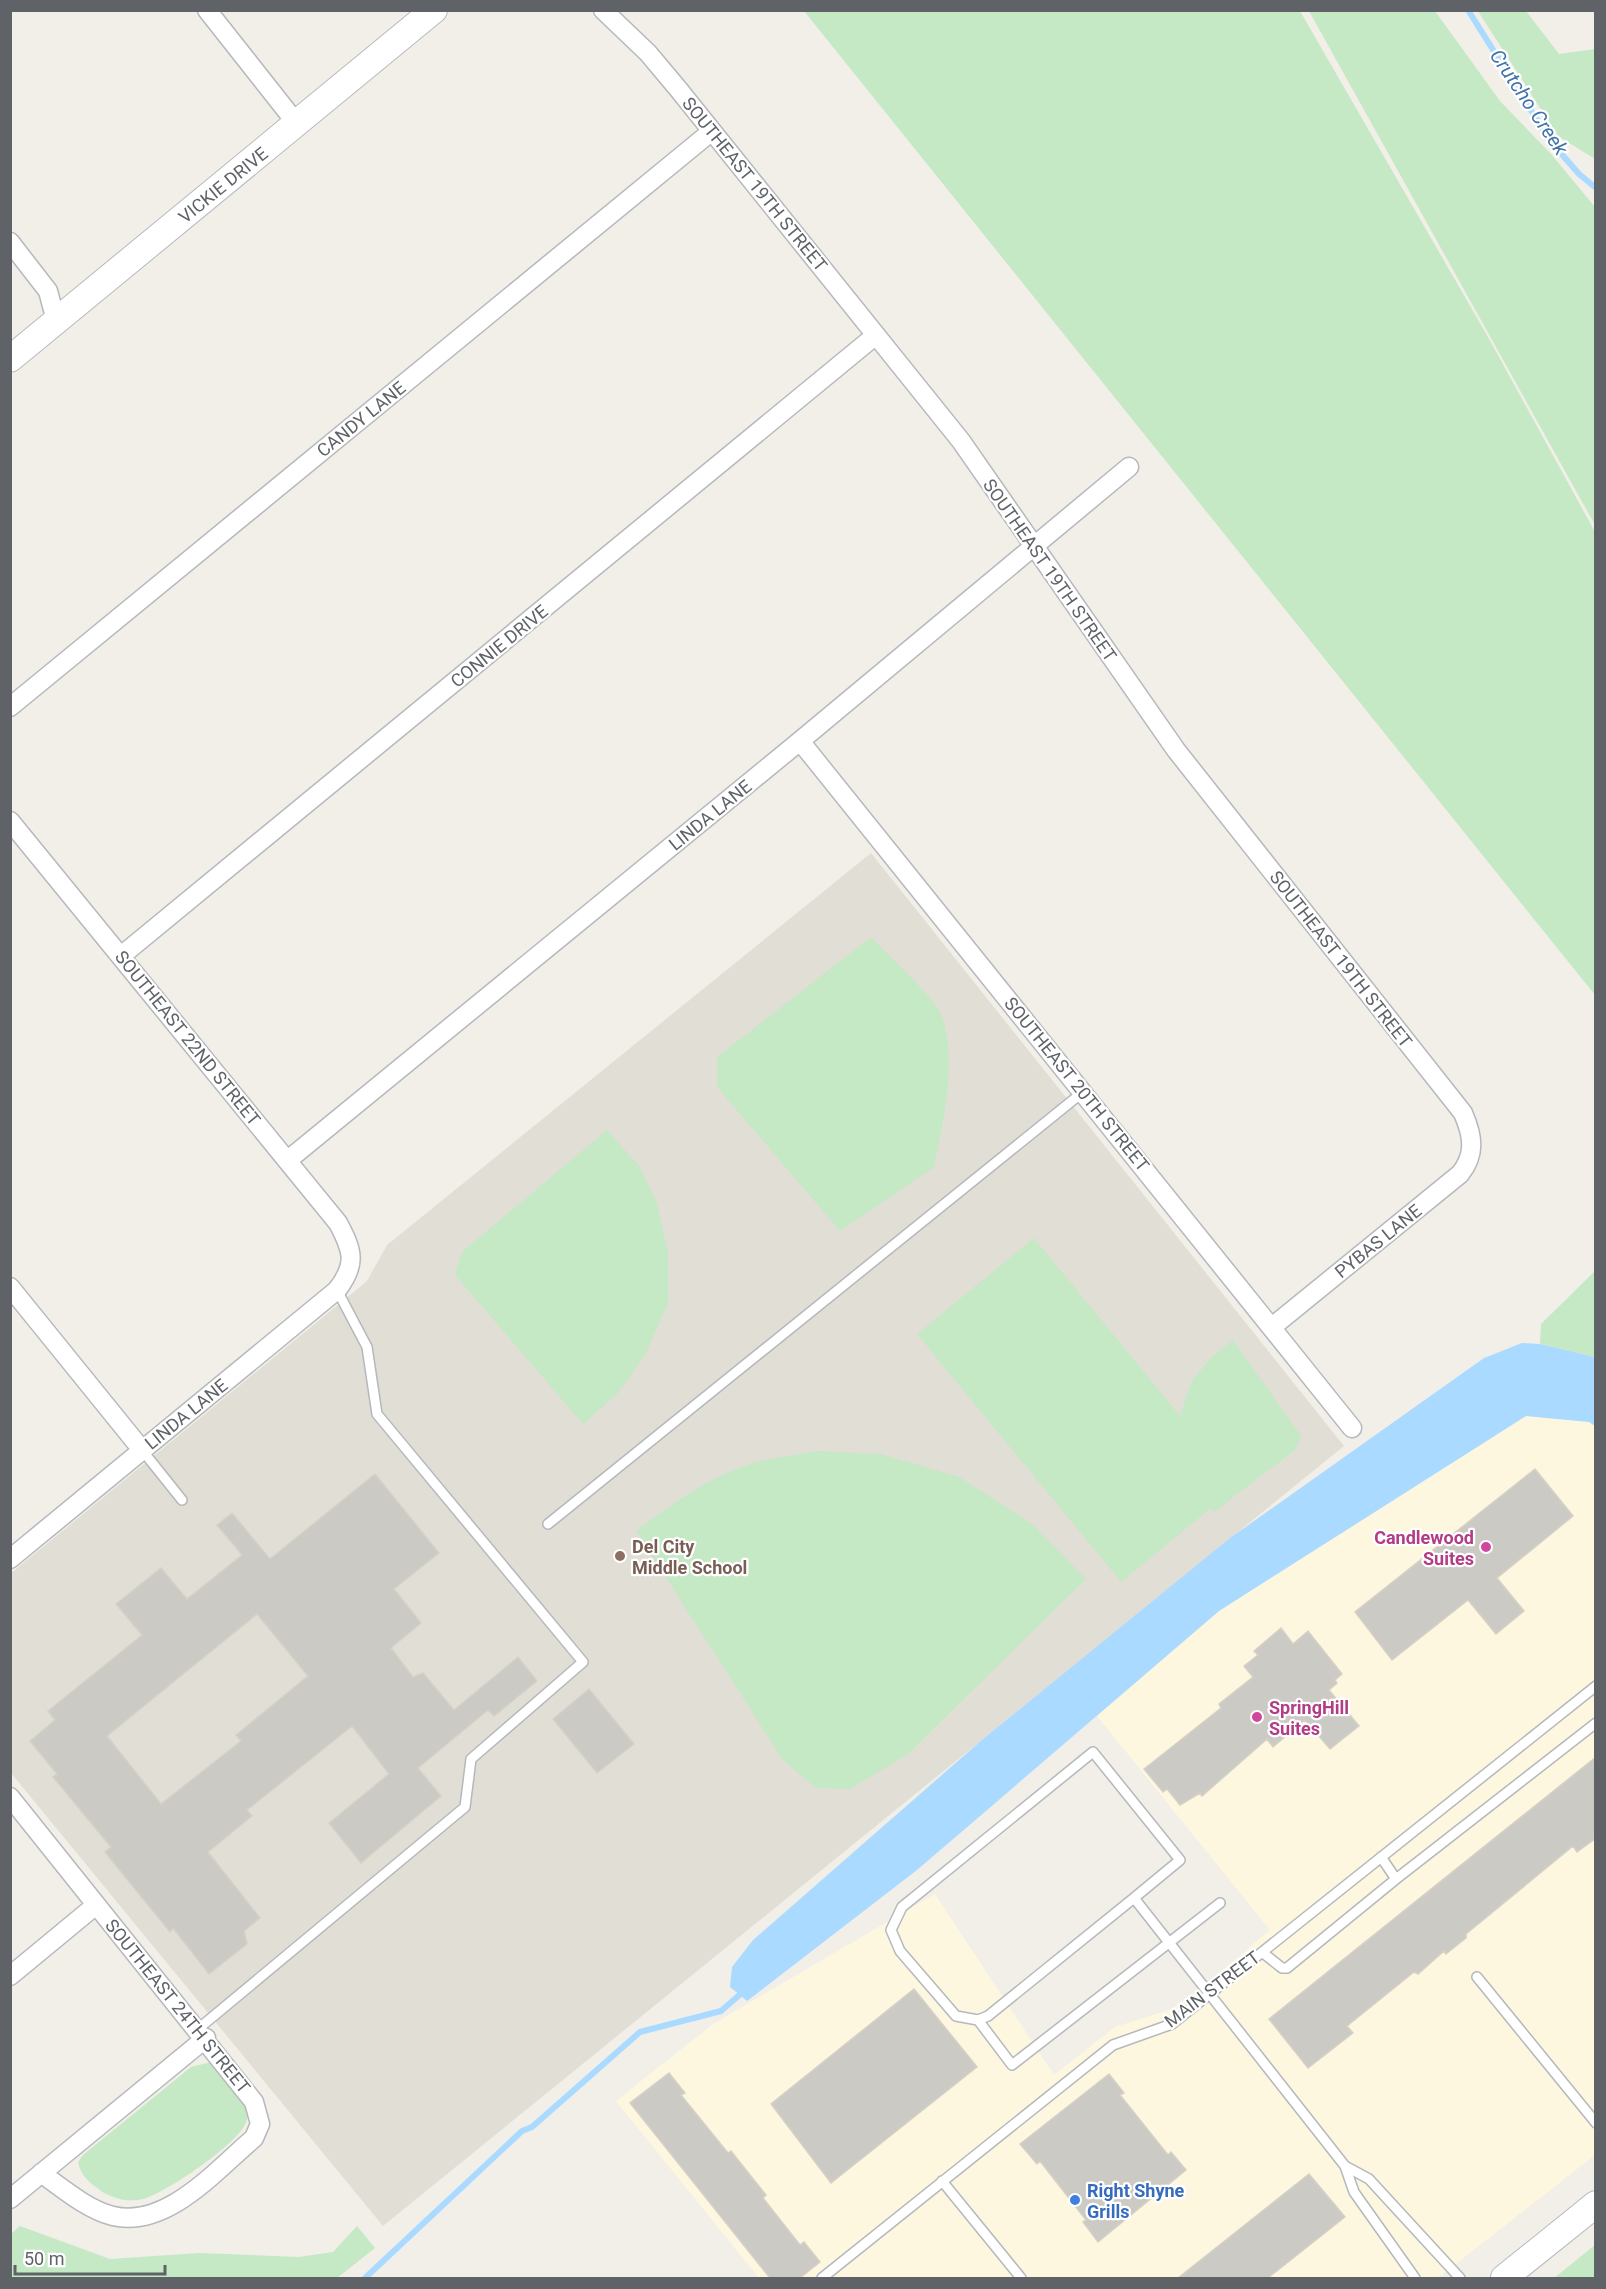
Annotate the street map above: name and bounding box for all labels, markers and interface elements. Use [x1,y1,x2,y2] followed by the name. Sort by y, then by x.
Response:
[1485,45,1574,160] water label: Crutcho Creek
[678,93,832,276] street label: SOUTHEAST 19TH STREET
[174,143,272,227] street label: VICKIE DRIVE
[313,377,409,461] street label: CANDY LANE
[979,475,1121,666] street label: SOUTHEAST 19TH STREET
[446,600,552,692] street label: CONNIE DRIVE
[665,775,755,855] street label: LINDA LANE
[1266,867,1417,1052] street label: SOUTHEAST 19TH STREET
[111,946,265,1130] street label: SOUTHEAST 22ND STREET
[1000,993,1154,1176] street label: SOUTHEAST 20TH STREET
[1331,1200,1425,1282] street label: PYBAS LANE
[141,1374,231,1454] street label: LINDA LANE
[1374,1527,1474,1569] place label: Candlewood Suites
[632,1536,747,1578] place label: Del City Middle School
[1479,1540,1493,1554] marker: Candlewood Suites
[613,1549,627,1563] marker: Del City Middle School
[1269,1697,1349,1739] place label: SpringHill Suites
[1250,1710,1264,1724] marker: SpringHill Suites
[101,1915,255,2098] street label: SOUTHEAST 24TH STREET
[1160,1946,1264,2032] street label: MAIN STREET
[1087,2180,1185,2222] place label: Right Shyne Grills
[1068,2193,1082,2207] marker: Right Shyne Grills
[15,2238,165,2276] scale bar
[24,2248,64,2269] text: 50 m

